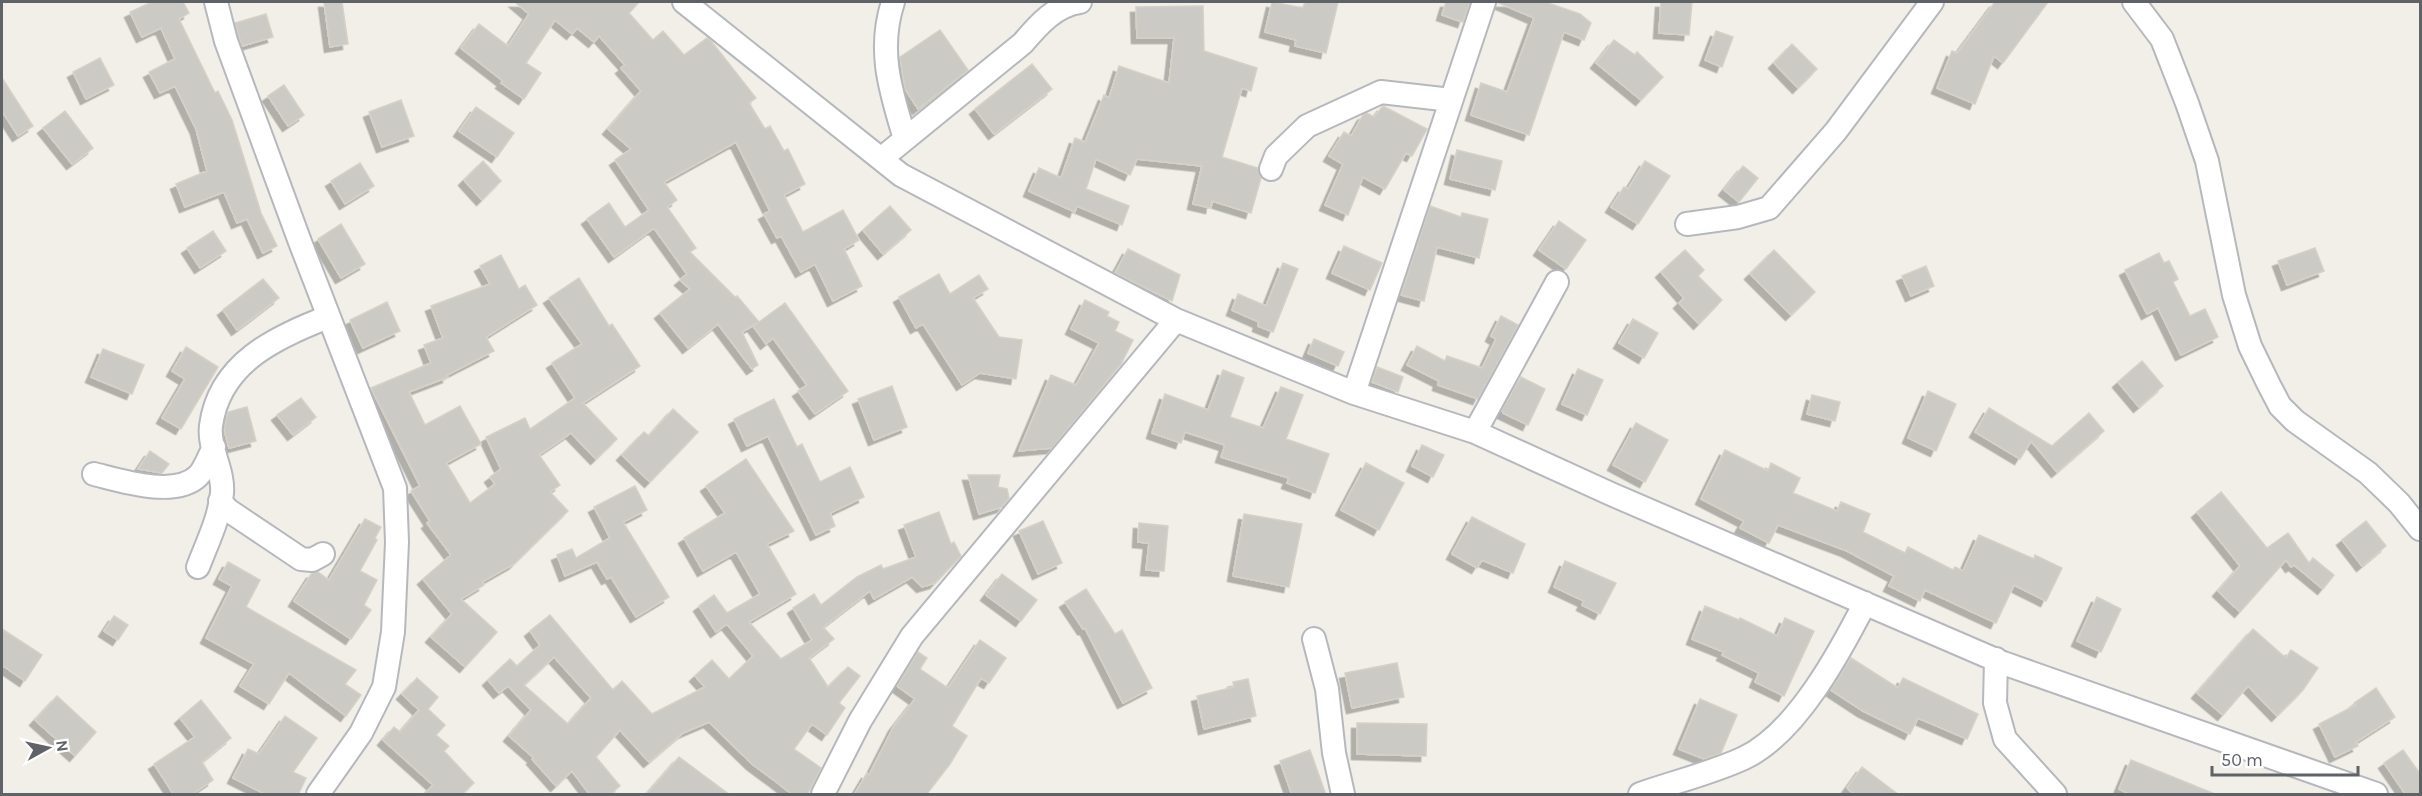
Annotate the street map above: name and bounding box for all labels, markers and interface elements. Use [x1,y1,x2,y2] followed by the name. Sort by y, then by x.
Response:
[18,718,78,778] north arrow
[52,739,73,753] text: N
[2212,739,2358,777] scale bar
[2221,749,2263,771] text: 50 m

